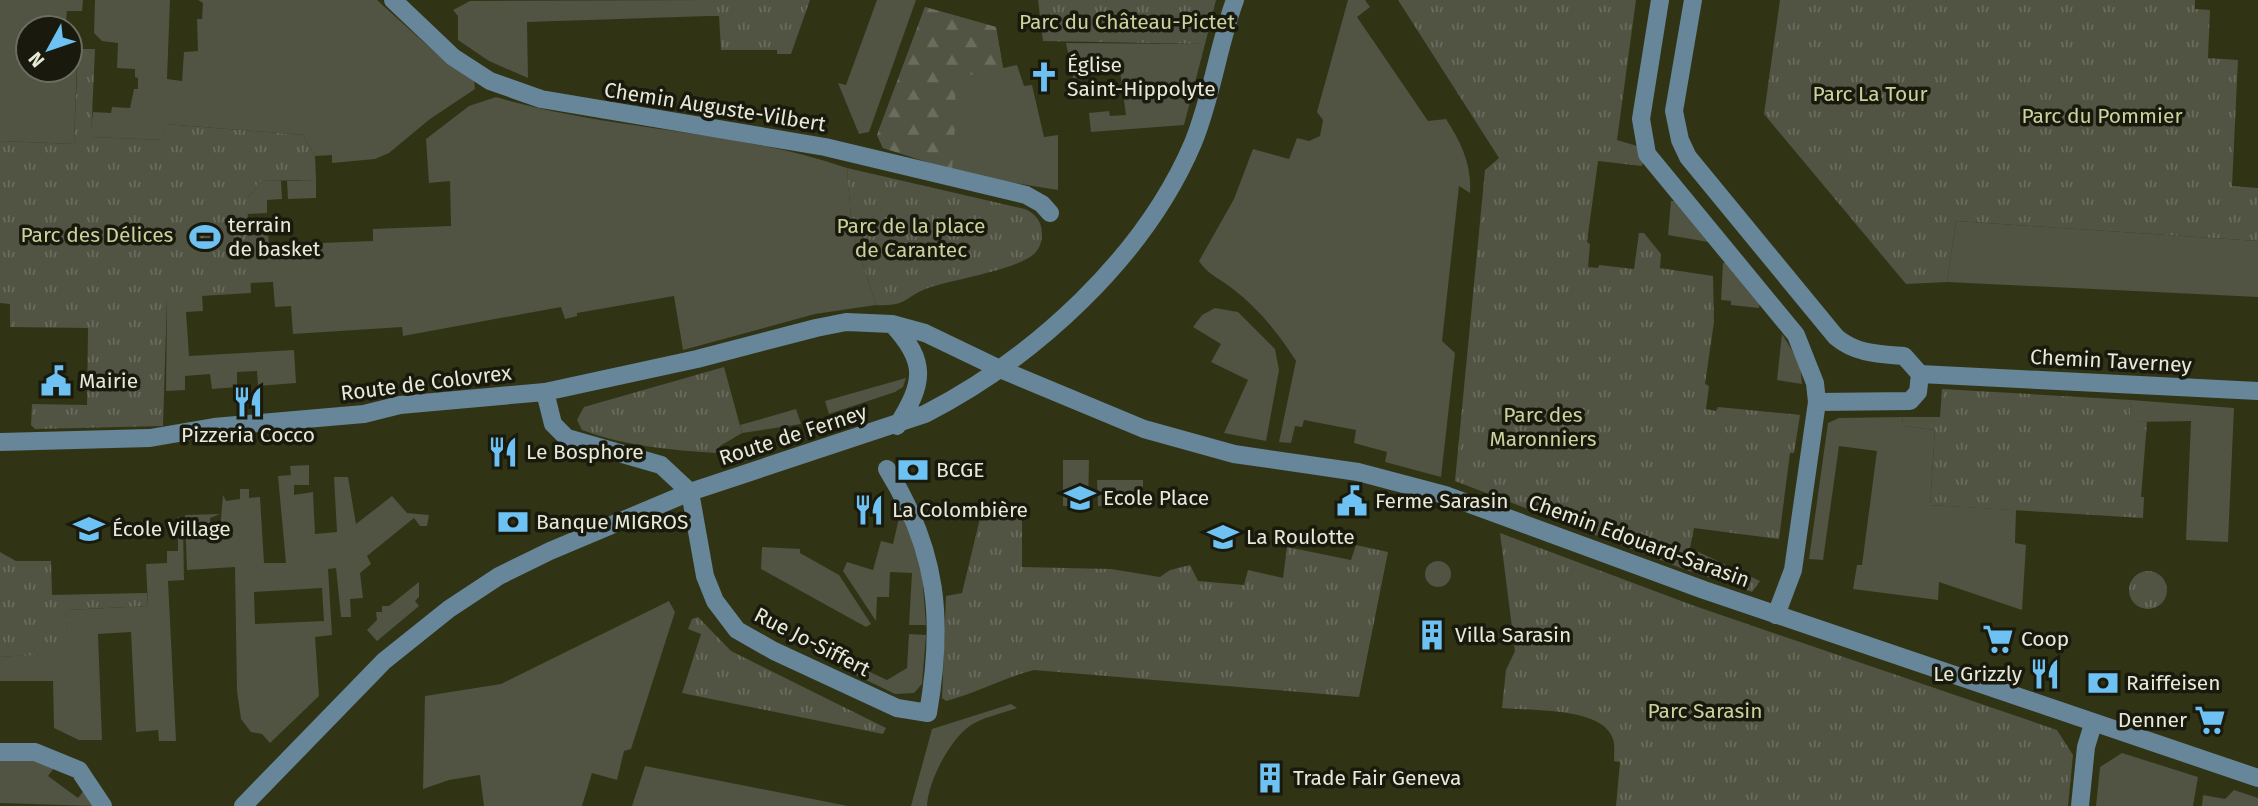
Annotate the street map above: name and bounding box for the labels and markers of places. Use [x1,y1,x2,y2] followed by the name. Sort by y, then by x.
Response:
[1067,52,1216,102] place label: Église Saint-Hippolyte
[1027,60,1061,94] church icon: Église Saint-Hippolyte
[228,212,321,262] place label: terrain de basket
[188,220,222,254] sports icon: terrain de basket
[39,364,73,398] public building icon: Mairie
[79,368,138,394] place label: Mairie
[231,385,265,419] restaurant icon: Pizzeria Cocco
[181,422,315,448] place label: Pizzeria Cocco
[486,435,520,469] restaurant icon: Le Bosphore
[526,439,644,465] place label: Le Bosphore
[896,453,930,487] bank icon: BCGE
[936,457,985,483] place label: BCGE
[1063,481,1097,515] school or university icon: Ecole Place
[1335,484,1369,518] public building icon: Ferme Sarasin
[1103,485,1209,511] place label: Ecole Place
[1375,488,1509,514] place label: Ferme Sarasin
[852,493,886,527] restaurant icon: La Colombière
[892,497,1028,523] place label: La Colombière
[496,505,530,539] bank icon: Banque MIGROS
[536,509,689,535] place label: Banque MIGROS
[72,512,106,546] school or university icon: École Village
[112,516,231,542] place label: École Village
[1206,520,1240,554] school or university icon: La Roulotte
[1246,524,1355,550] place label: La Roulotte
[1415,618,1449,652] building icon: Villa Sarasin
[1455,622,1571,648] place label: Villa Sarasin
[1981,622,2015,656] supermarket icon: Coop
[2021,626,2069,652] place label: Coop
[2028,657,2062,691] restaurant icon: Le Grizzly
[1933,661,2023,687] place label: Le Grizzly
[2086,666,2120,700] bank icon: Raiffeisen
[2126,670,2221,696] place label: Raiffeisen
[2193,703,2227,737] supermarket icon: Denner
[2118,707,2187,733] place label: Denner
[1253,761,1287,795] building icon: Trade Fair Geneva
[1293,765,1461,791] place label: Trade Fair Geneva

